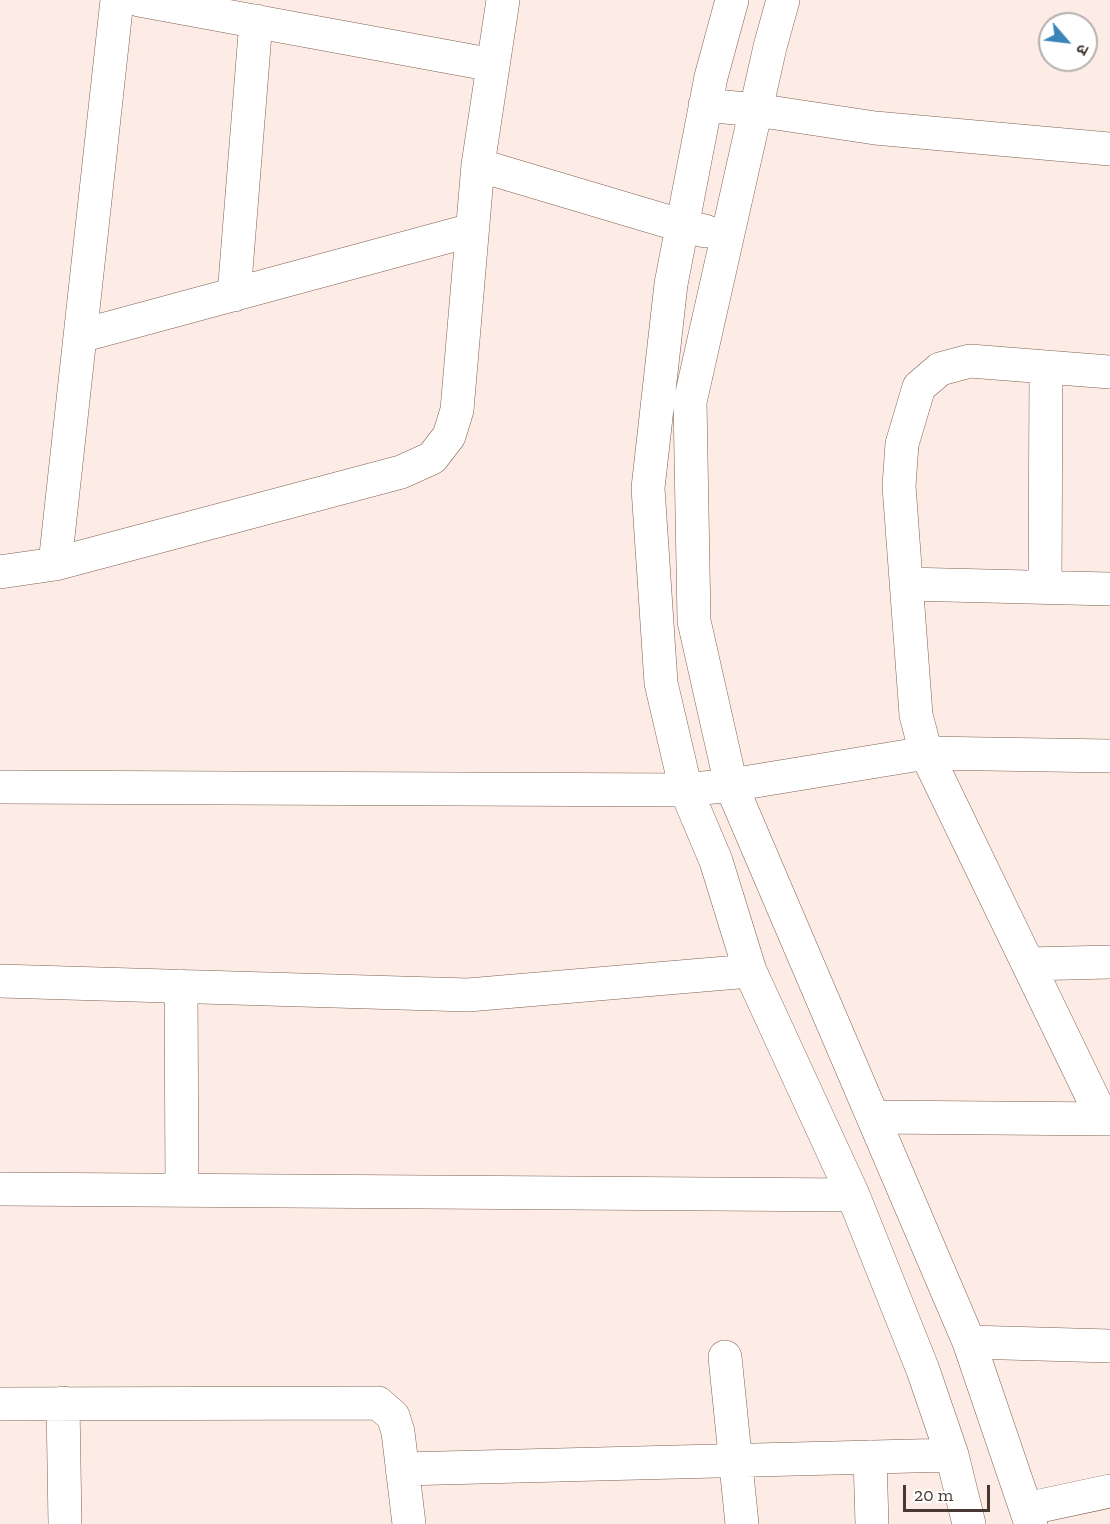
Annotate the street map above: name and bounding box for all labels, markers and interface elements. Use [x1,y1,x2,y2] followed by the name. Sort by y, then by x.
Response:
[1038,12,1098,72] north arrow
[1072,41,1093,58] text: उ
[906,1473,993,1511] scale bar
[914,1484,953,1506] text: 20 m

